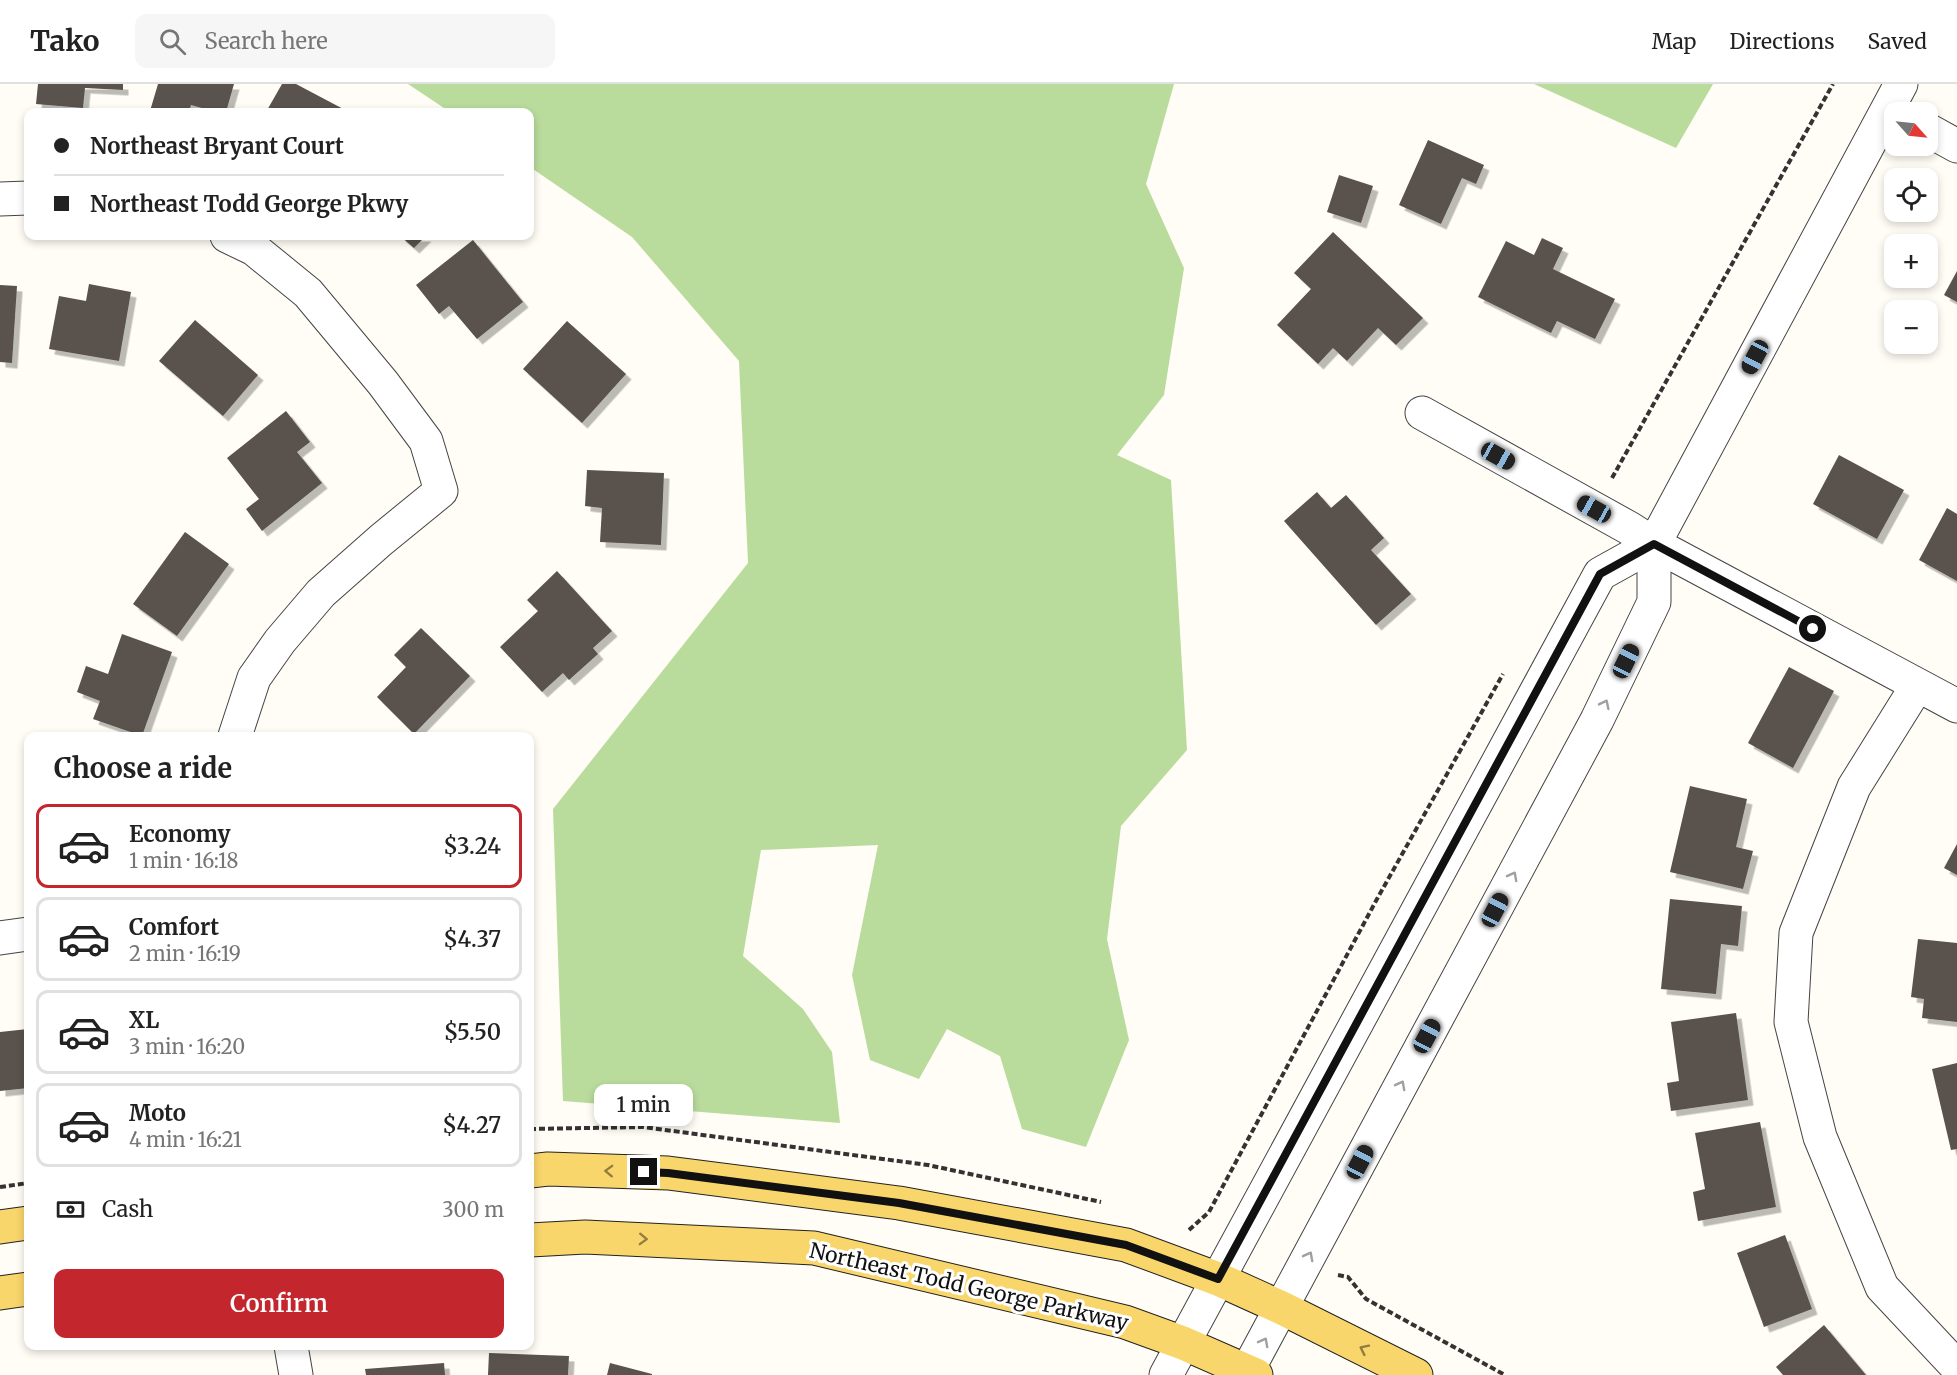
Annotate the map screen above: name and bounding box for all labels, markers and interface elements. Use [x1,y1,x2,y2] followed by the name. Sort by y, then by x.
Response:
[135,14,555,68] search box
[30,23,99,59] text: Tako
[156,25,189,58] icon: search
[204,27,328,55] text: Search here
[1652,28,1696,55] text: Map
[1729,28,1834,55] text: Directions
[1867,28,1927,55] text: Saved
[1884,102,1938,156] north arrow
[1884,102,1938,354] map controls
[90,132,344,160] text: Northeast Bryant Court
[1884,168,1938,222] button: locate
[90,190,408,218] text: Northeast Todd George Pkwy
[1884,234,1938,288] button: +
[1884,300,1938,354] button: −
[1739,337,1771,377] car
[1478,439,1518,473] car
[1574,492,1614,526] car
[1799,615,1826,642] route start
[1610,641,1642,681] car
[1597,699,1609,710] one-way arrow
[54,751,232,785] text: Choose a ride
[57,819,111,873] icon: car
[129,820,230,848] text: Economy
[443,832,501,860] text: $3.24
[129,848,238,873] text: 1 min · 16:18
[1506,871,1517,882] one-way arrow
[1479,890,1511,930] car
[57,912,111,966] icon: car
[129,913,219,941] text: Comfort
[443,925,501,953] text: $4.37
[129,941,241,966] text: 2 min · 16:19
[57,1005,111,1059] icon: car
[129,1006,159,1034] text: XL
[1411,1016,1443,1056] car
[444,1018,501,1046] text: $5.50
[129,1034,245,1059] text: 3 min · 16:20
[1394,1080,1405,1091] one-way arrow
[594,1085,694,1127] callout: 1 min
[617,1092,670,1117] text: 1 min
[57,1098,111,1152] icon: car
[129,1099,186,1127] text: Moto
[442,1111,501,1139] text: $4.27
[129,1127,242,1152] text: 4 min · 16:21
[1344,1142,1376,1182] car
[630,1158,657,1185] route end
[604,1165,613,1177] one-way arrow
[54,1193,87,1226] icon: cash
[102,1195,153,1223] text: Cash
[442,1197,504,1222] text: 300 m
[639,1233,648,1246] one-way arrow
[807,1237,1132,1337] street label: Northeast Todd George Parkway
[1302,1252,1313,1263] one-way arrow
[54,1269,504,1338] button: Confirm
[1257,1337,1268,1348] one-way arrow
[1360,1345,1370,1356] one-way arrow

